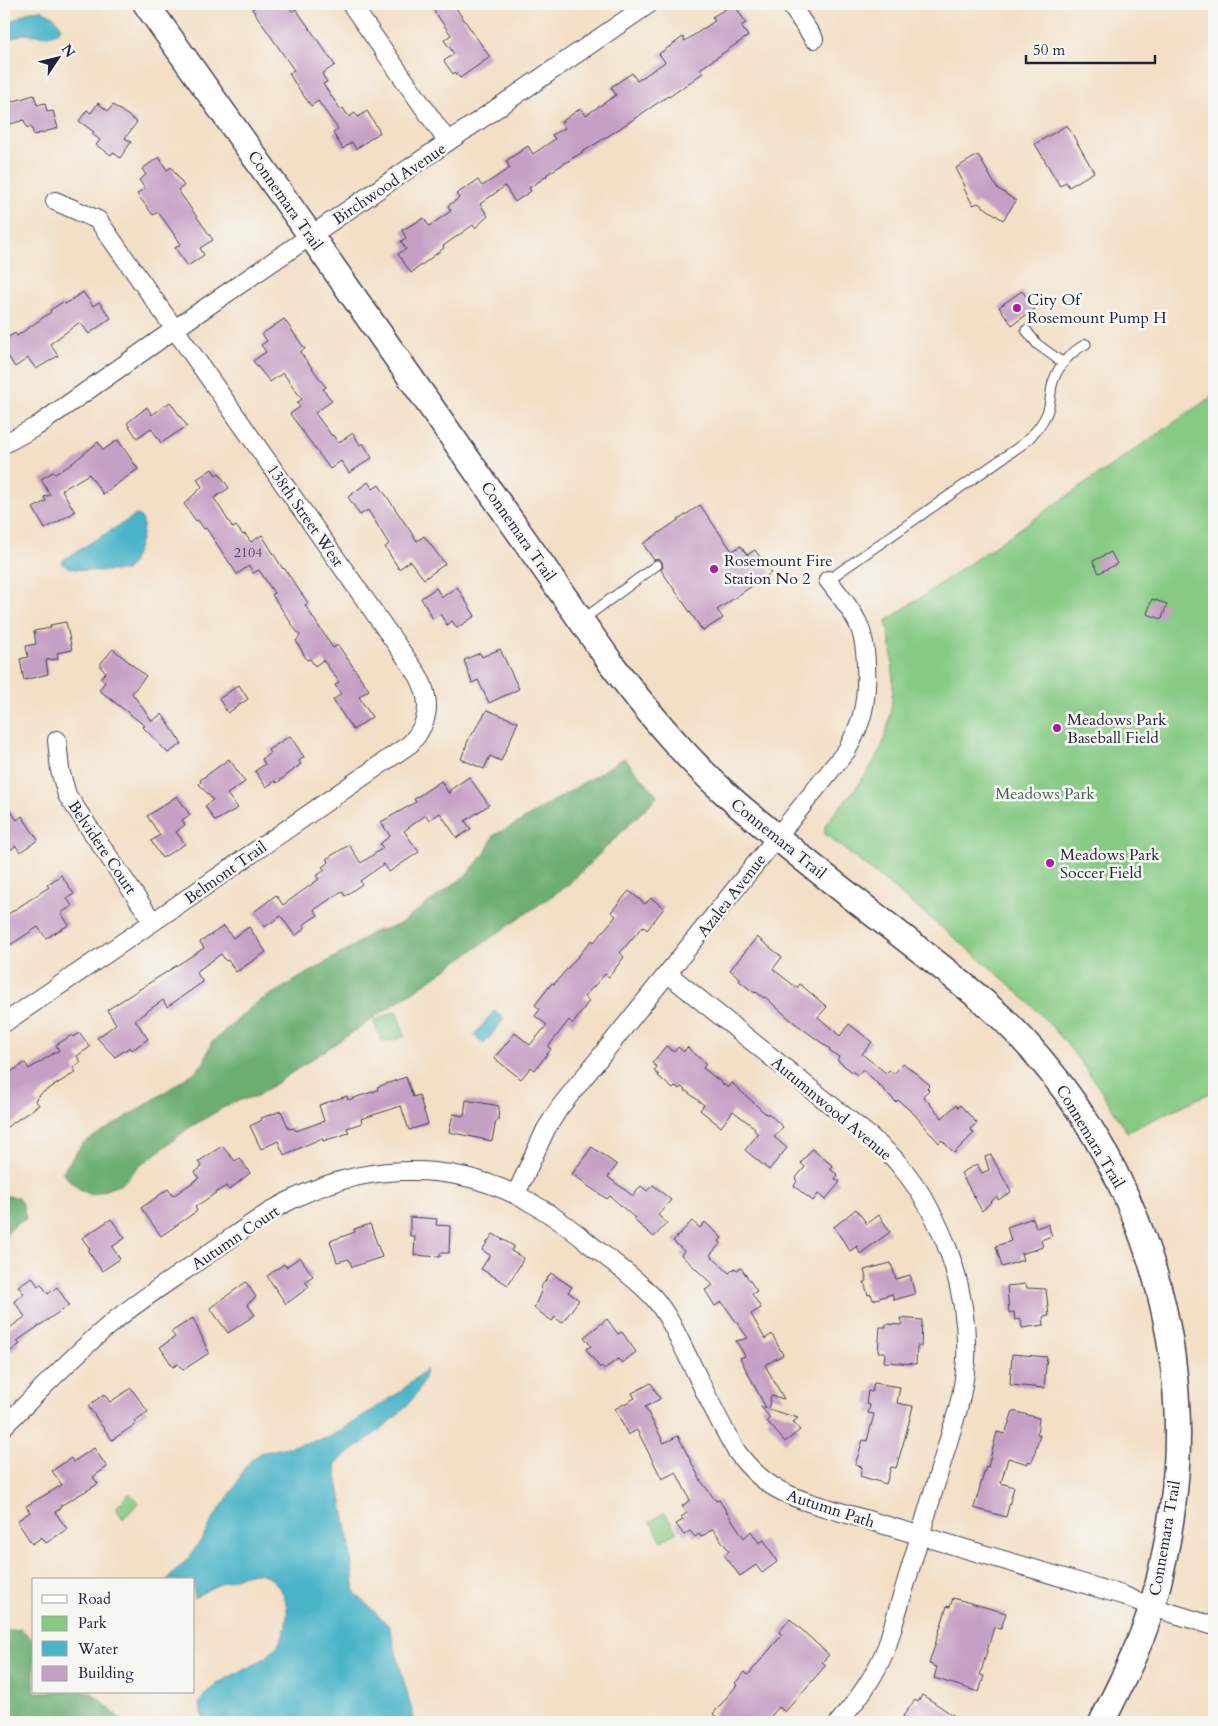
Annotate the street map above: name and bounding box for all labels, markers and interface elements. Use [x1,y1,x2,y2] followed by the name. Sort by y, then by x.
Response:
[32,32,82,82] north arrow
[1026,32,1154,64] scale bar
[57,40,80,61] text: N
[1033,40,1065,60] text: 50 m
[329,138,450,230] street label: Birchwood Avenue
[243,146,328,255] street label: Connemara Trail
[1027,289,1167,329] place label: City Of Rosemount Pump H
[1011,302,1023,314] marker: City Of Rosemount Pump H
[262,460,349,571] street label: 138th Street West
[476,477,561,586] street label: Connemara Trail
[234,543,262,562] house number: 2104
[724,550,832,590] place label: Rosemount Fire Station No 2
[708,563,720,575] marker: Rosemount Fire Station No 2
[1067,709,1167,749] place label: Meadows Park Baseball Field
[1051,722,1063,734] marker: Meadows Park Baseball Field
[995,783,1095,805] park label: Meadows Park
[726,793,831,884] street label: Connemara Trail
[63,796,142,899] street label: Belvidere Court
[180,836,271,909] street label: Belmont Trail
[1060,844,1160,884] place label: Meadows Park Soccer Field
[692,849,771,942] street label: Azalea Avenue
[1044,857,1056,869] marker: Meadows Park Soccer Field
[766,1052,896,1166] street label: Autumnwood Avenue
[1051,1081,1130,1192] street label: Connemara Trail
[187,1200,284,1275] street label: Autumn Court
[1144,1479,1186,1598] street label: Connemara Trail
[784,1484,878,1534] street label: Autumn Path
[32,1578,195,1694] legend
[78,1589,111,1609] text: Road
[78,1613,107,1633] text: Park
[77,1639,119,1659] text: Water
[78,1663,134,1683] text: Building

